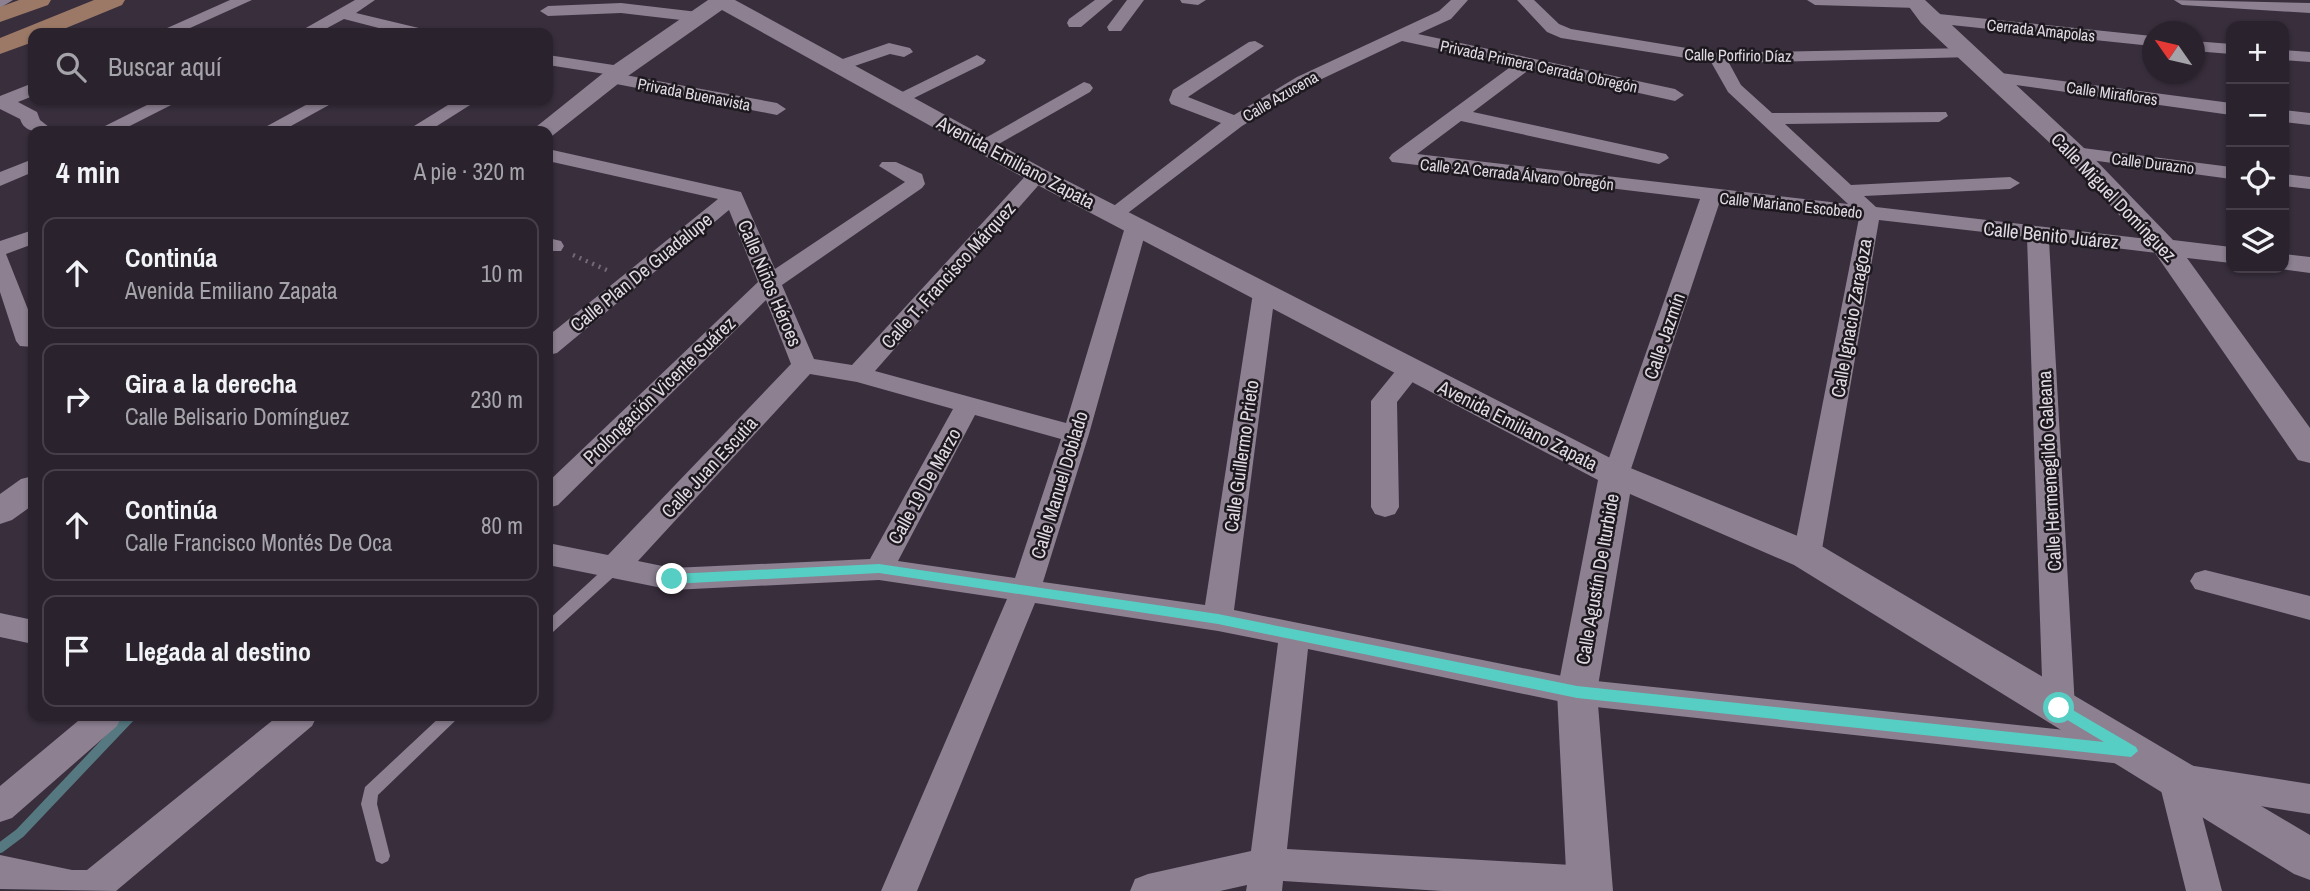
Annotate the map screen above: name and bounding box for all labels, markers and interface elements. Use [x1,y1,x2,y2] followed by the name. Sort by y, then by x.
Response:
[1986,13,2096,47] street label: Cerrada Amapolas
[2142,21,2205,84] north arrow
[2226,21,2289,273] map controls
[2226,21,2289,84] button: +
[28,28,553,105] search box
[1438,34,1640,98] street label: Privada Primera Cerrada Obregón
[1684,43,1792,67] street label: Calle Porfirio Díaz
[52,48,90,86] icon: search
[108,49,222,84] text: Buscar aquí
[1238,65,1322,126] street label: Calle Azucena
[636,72,753,116] street label: Privada Buenavista
[2065,76,2159,110] street label: Calle Miraflores
[2226,84,2289,147] button: −
[932,109,1100,215] street label: Avenida Emiliano Zapata
[2045,127,2183,268] street label: Calle Miguel Domínguez
[2110,147,2196,179] street label: Calle Durazno
[2226,147,2289,210] button: locate
[56,152,120,192] text: 4 min
[1419,153,1615,195] street label: Calle 2A Cerrada Álvaro Obregón
[414,156,525,187] text: A pie · 320 m
[1718,187,1864,223] street label: Calle Mariano Escobedo
[875,196,1021,354] street label: Calle T. Francisco Márquez
[565,207,717,337] street label: Calle Plan De Guadalupe
[2226,210,2289,273] button: layers
[1982,215,2120,255] street label: Calle Benito Juárez
[732,216,808,350] street label: Calle Niños Héroes
[1824,236,1878,400] street label: Calle Ignacio Zaragoza
[125,240,217,275] text: Continúa
[58,254,96,292] icon: ahead
[481,258,523,289] text: 10 m
[125,275,338,306] text: Avenida Emiliano Zapata
[1637,289,1691,383] street label: Calle Jazmín
[577,310,741,470] street label: Prolongación Vicente Suárez
[125,366,297,401] text: Gira a la derecha
[2031,370,2067,572] street label: Calle Hermenegildo Galeana
[1433,373,1602,477] street label: Avenida Emiliano Zapata
[1217,378,1265,534] street label: Calle Guillermo Prieto
[58,380,96,418] icon: right
[471,384,523,415] text: 230 m
[125,401,349,432] text: Calle Belisario Domínguez
[1024,408,1094,562] street label: Calle Manuel Doblado
[655,410,763,523] street label: Calle Juan Escutia
[881,423,967,549] street label: Calle 19 De Marzo
[1569,491,1625,667] street label: Calle Agustín De Iturbide
[125,492,217,527] text: Continúa
[58,506,96,544] icon: ahead
[481,510,523,541] text: 80 m
[125,527,392,558] text: Calle Francisco Montés De Oca
[656,563,687,594] route end
[58,632,96,670] icon: arrive
[125,634,311,669] text: Llegada al destino
[2043,692,2074,723] route start

